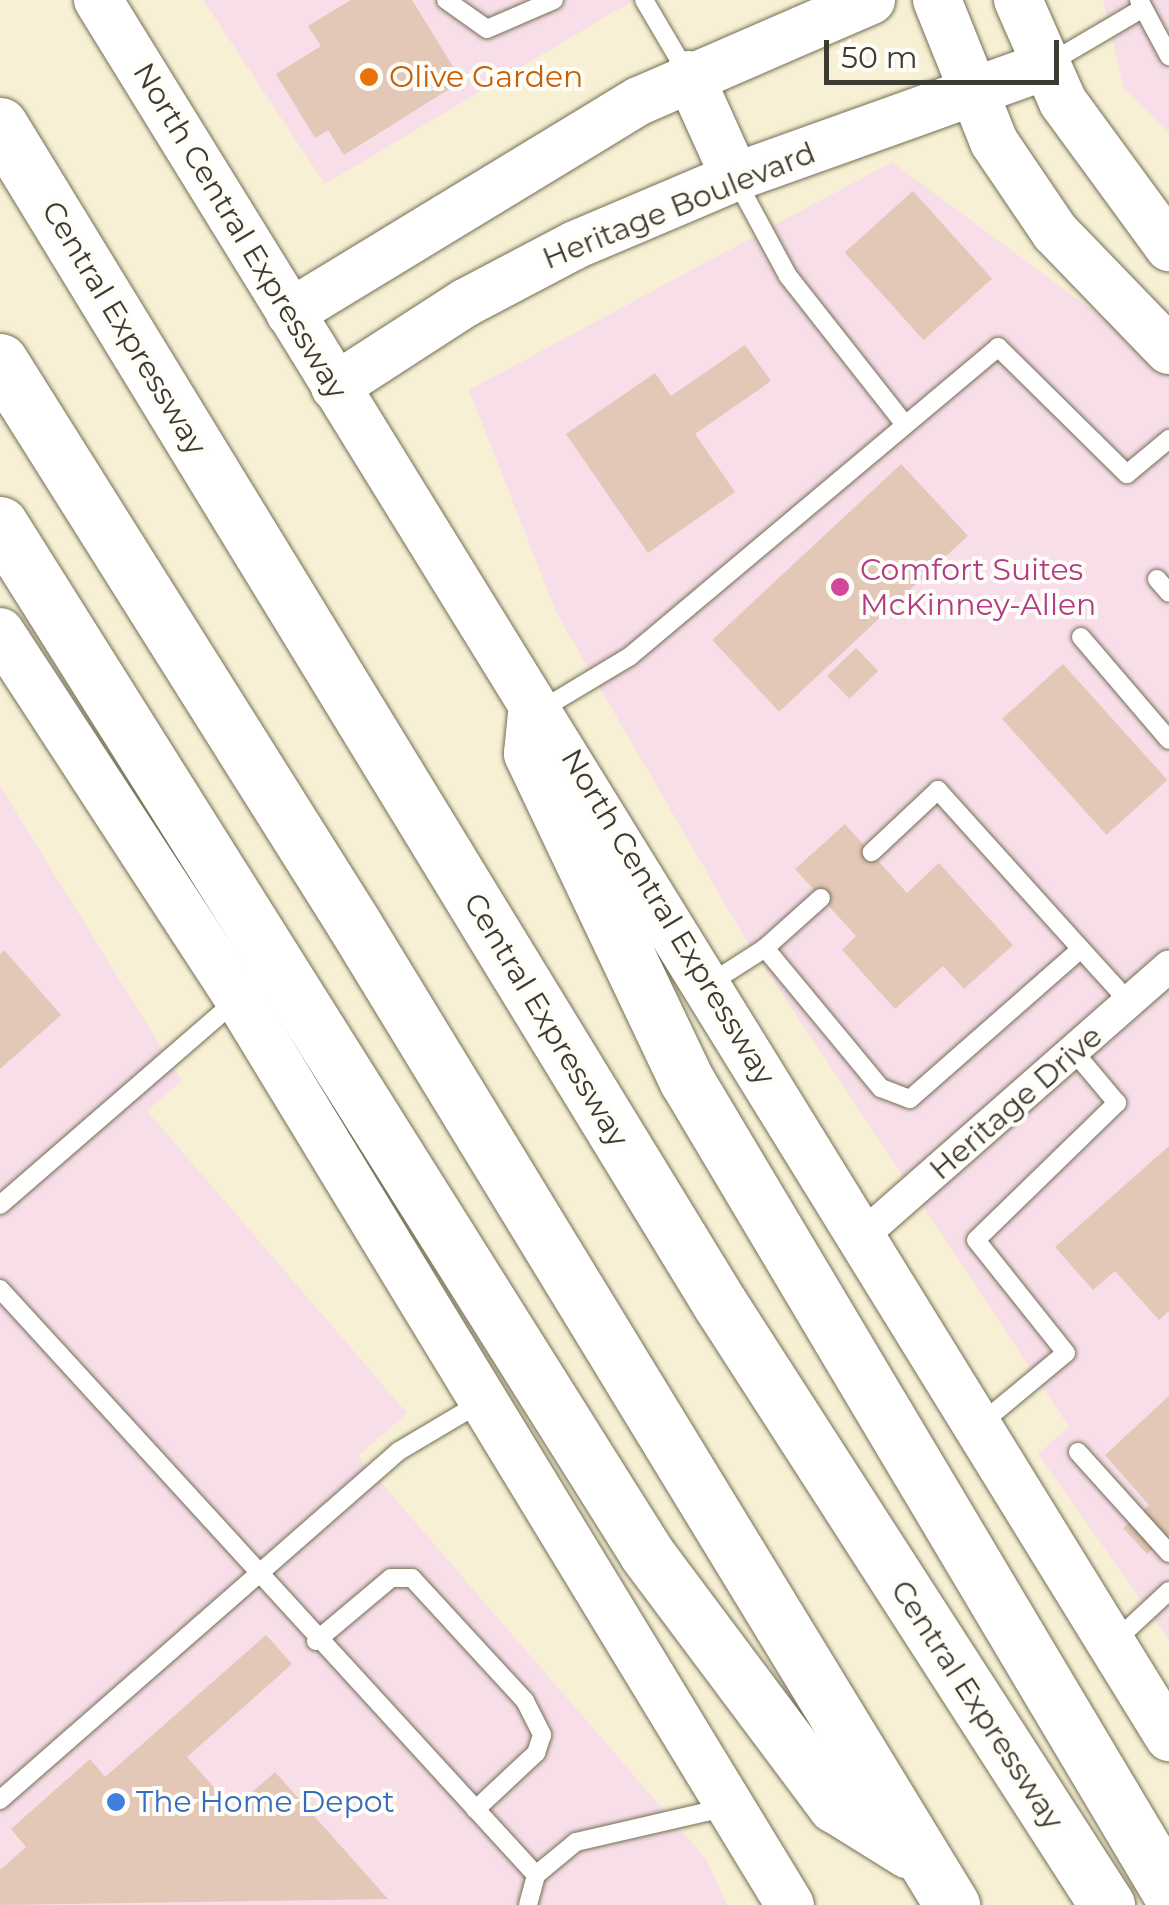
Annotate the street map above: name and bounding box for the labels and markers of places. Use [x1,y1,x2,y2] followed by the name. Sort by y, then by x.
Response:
[389,59,583,95] place label: Olive Garden
[358,66,380,88] marker: Olive Garden
[860,552,1096,622] place label: Comfort Suites McKinney-Allen
[829,576,851,598] marker: Comfort Suites McKinney-Allen
[136,1784,395,1820] place label: The Home Depot
[105,1791,127,1813] marker: The Home Depot

